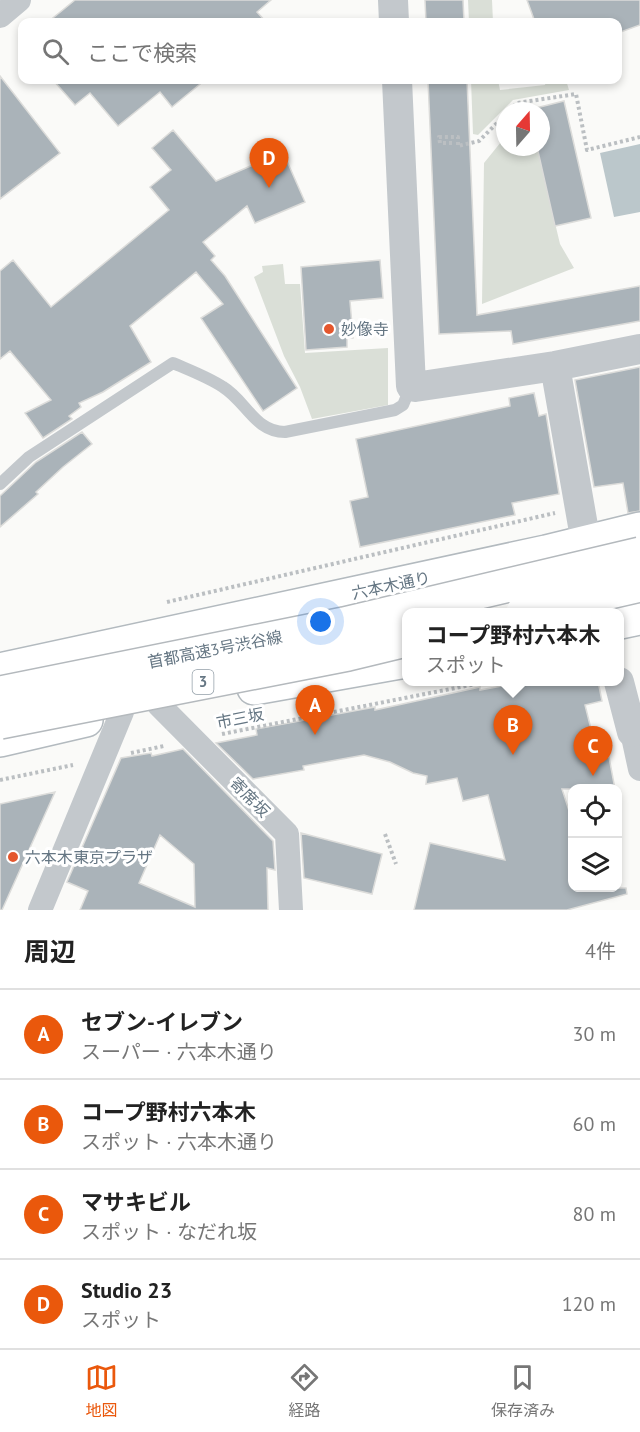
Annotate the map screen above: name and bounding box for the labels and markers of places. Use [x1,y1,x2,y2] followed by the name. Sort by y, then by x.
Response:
[250,138,288,188] pin: D
[341,319,389,339] place label: 妙像寺
[322,322,336,336] marker: 妙像寺
[296,686,334,735] pin: A
[494,706,532,755] pin: B
[574,726,612,776] pin: C
[25,847,153,867] place label: 六本木東京プラザ
[6,850,20,864] marker: 六本木東京プラザ

